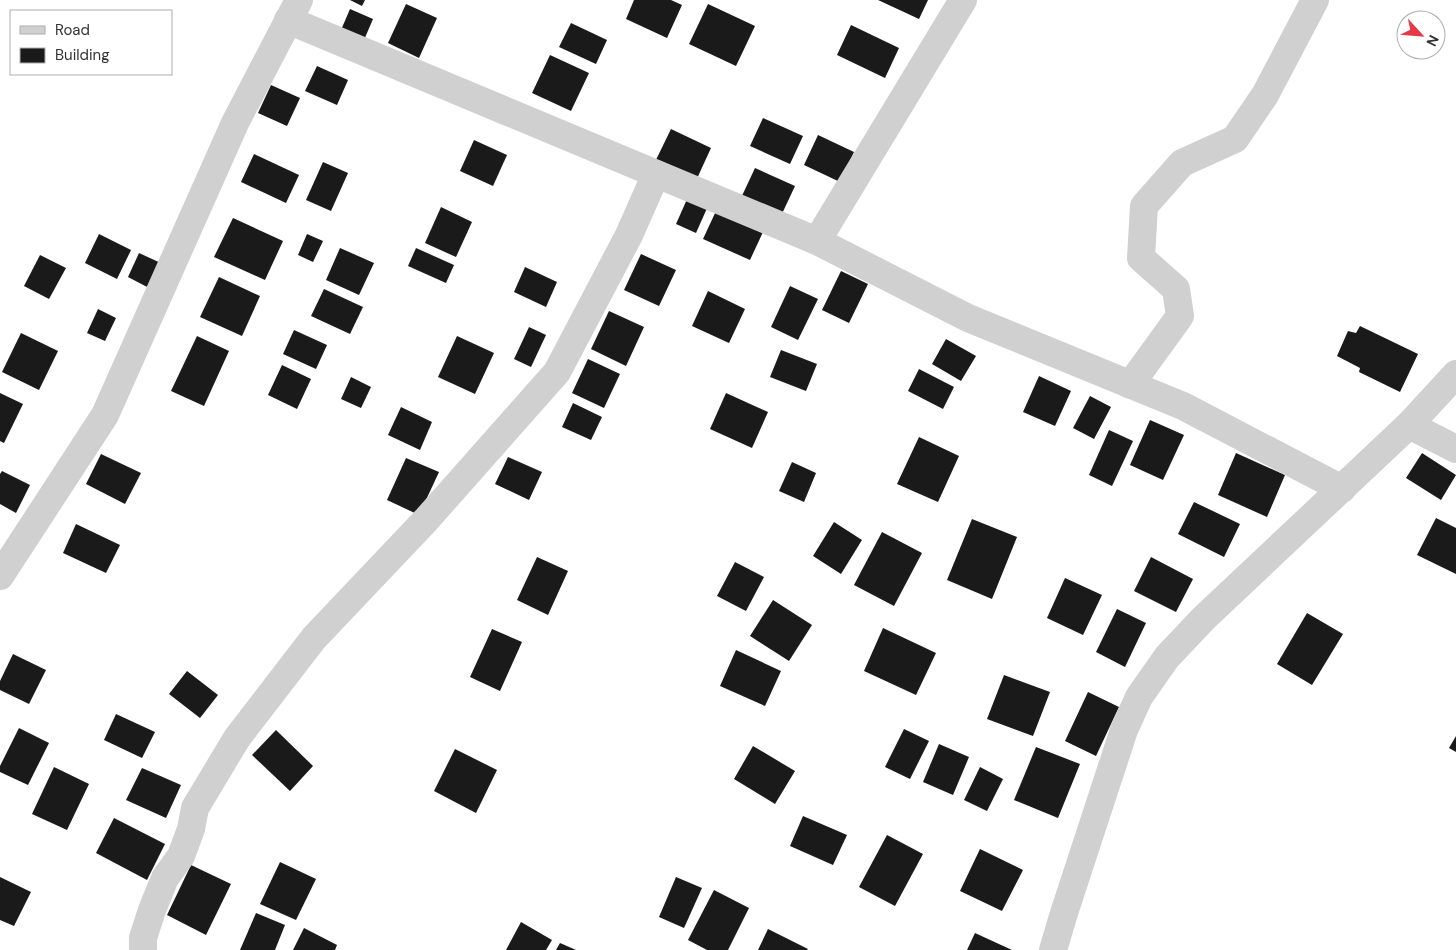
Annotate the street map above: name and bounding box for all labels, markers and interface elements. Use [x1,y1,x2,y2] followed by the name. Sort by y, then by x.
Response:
[10,10,172,75] legend
[1396,10,1446,60] north arrow
[55,20,90,40] text: Road
[1422,32,1443,49] text: N
[55,45,110,65] text: Building

